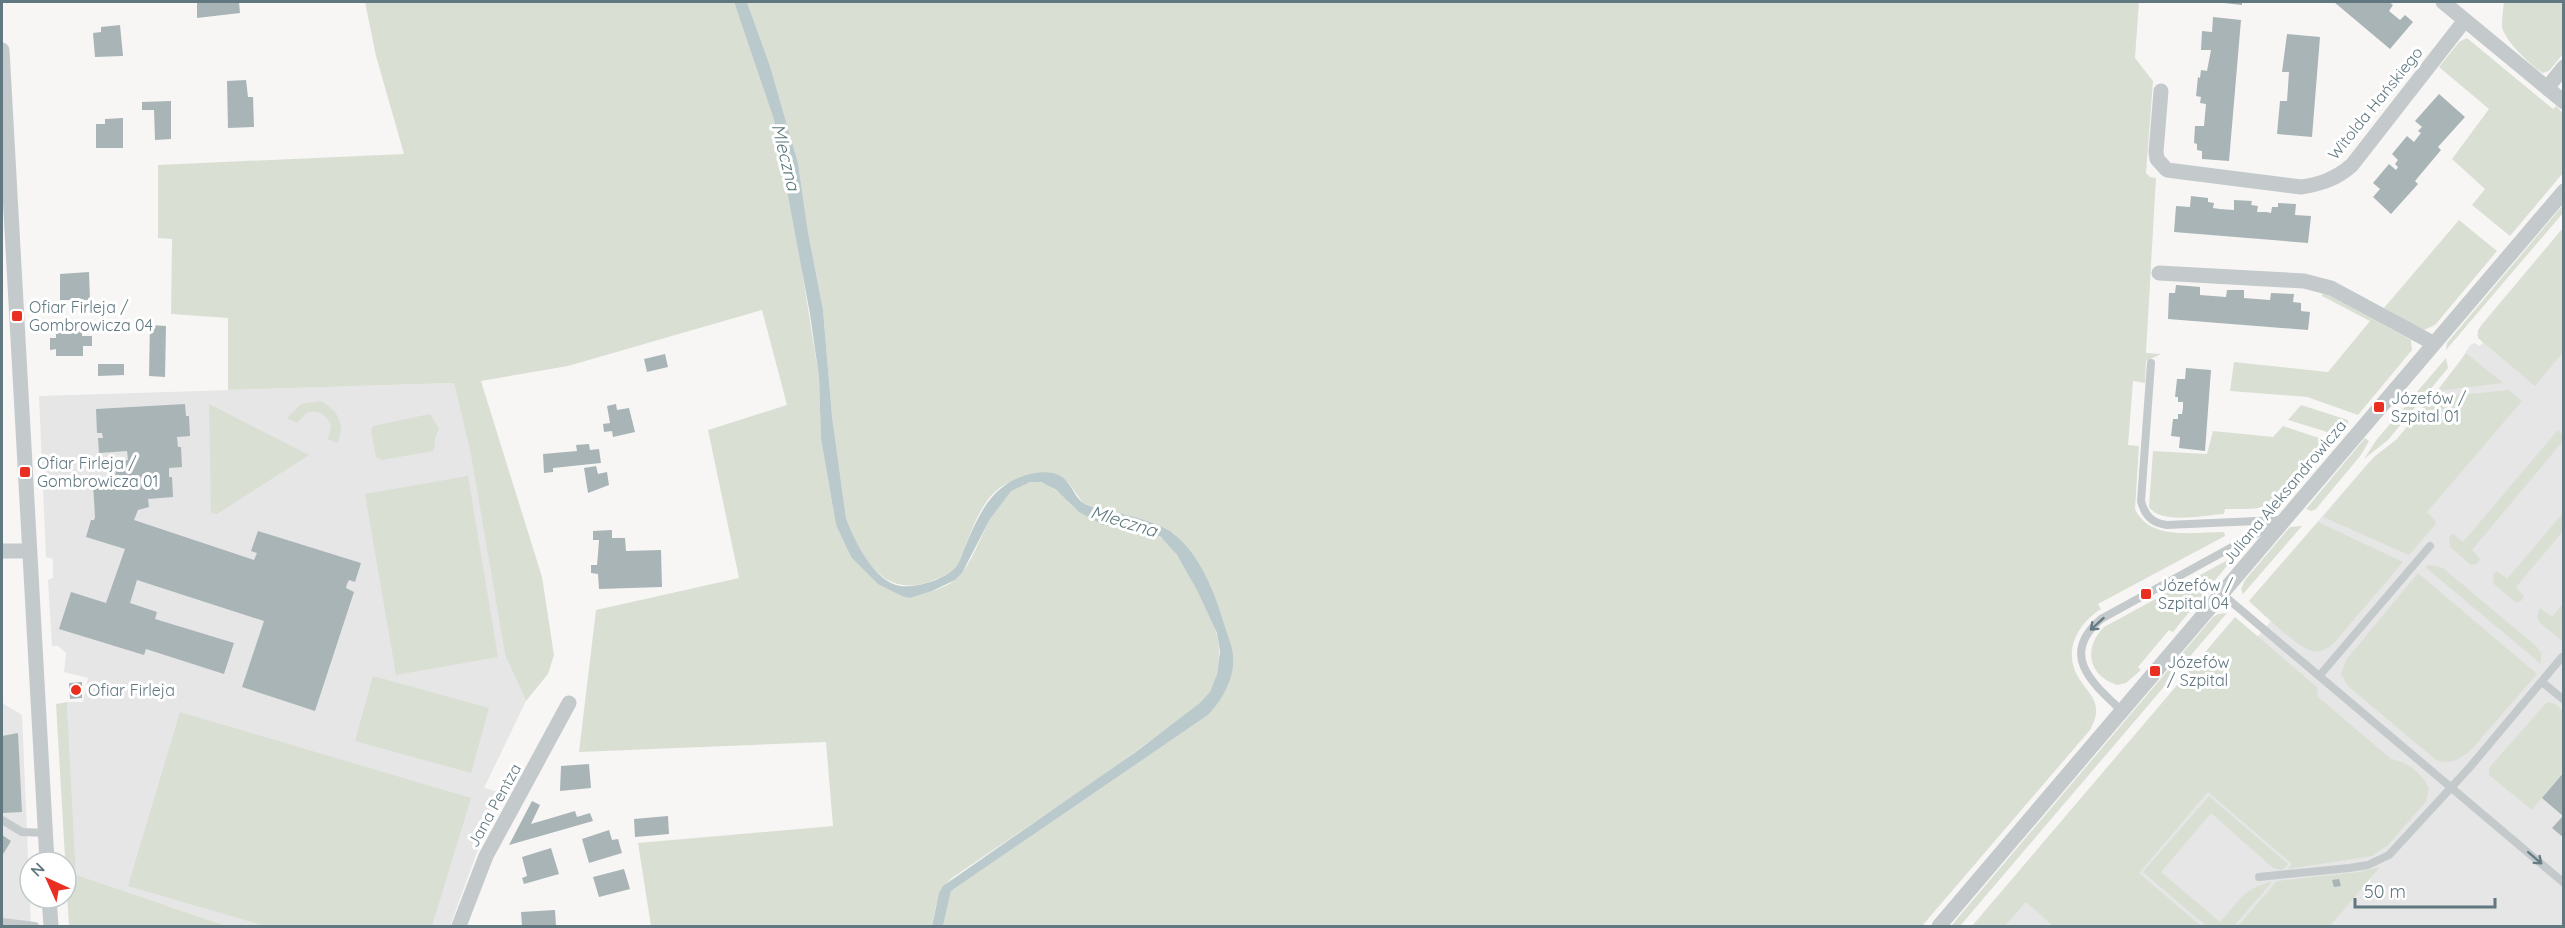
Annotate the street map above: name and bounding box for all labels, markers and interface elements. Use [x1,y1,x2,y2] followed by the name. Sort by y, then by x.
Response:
[2323,43,2427,163] street label: Witolda Hańskiego
[767,121,806,194] water label: Mleczna
[29,297,153,335] place label: Ofiar Firleja / Gombrowicza 04
[10,309,24,323] marker: Ofiar Firleja / Gombrowicza 04
[2391,388,2467,426] place label: Józefów / Szpital 01
[2372,400,2386,414] marker: Józefów / Szpital 01
[2218,416,2350,568] street label: Juliana Aleksandrowicza
[37,453,158,491] place label: Ofiar Firleja / Gombrowicza 01
[18,465,32,479] marker: Ofiar Firleja / Gombrowicza 01
[1088,500,1161,542] water label: Mleczna
[2158,575,2234,613] place label: Józefów / Szpital 04
[2139,587,2153,601] marker: Józefów / Szpital 04
[2089,617,2104,631] one-way arrow
[2167,652,2230,690] place label: Józefów / Szpital
[2148,664,2162,678] marker: Józefów / Szpital
[88,680,175,700] place label: Ofiar Firleja
[69,683,83,697] marker: Ofiar Firleja
[463,760,525,850] street label: Jana Pentza
[18,850,78,910] north arrow
[2527,851,2542,865] one-way arrow
[26,858,49,881] text: N
[2355,871,2494,909] scale bar
[2364,880,2406,903] text: 50 m

